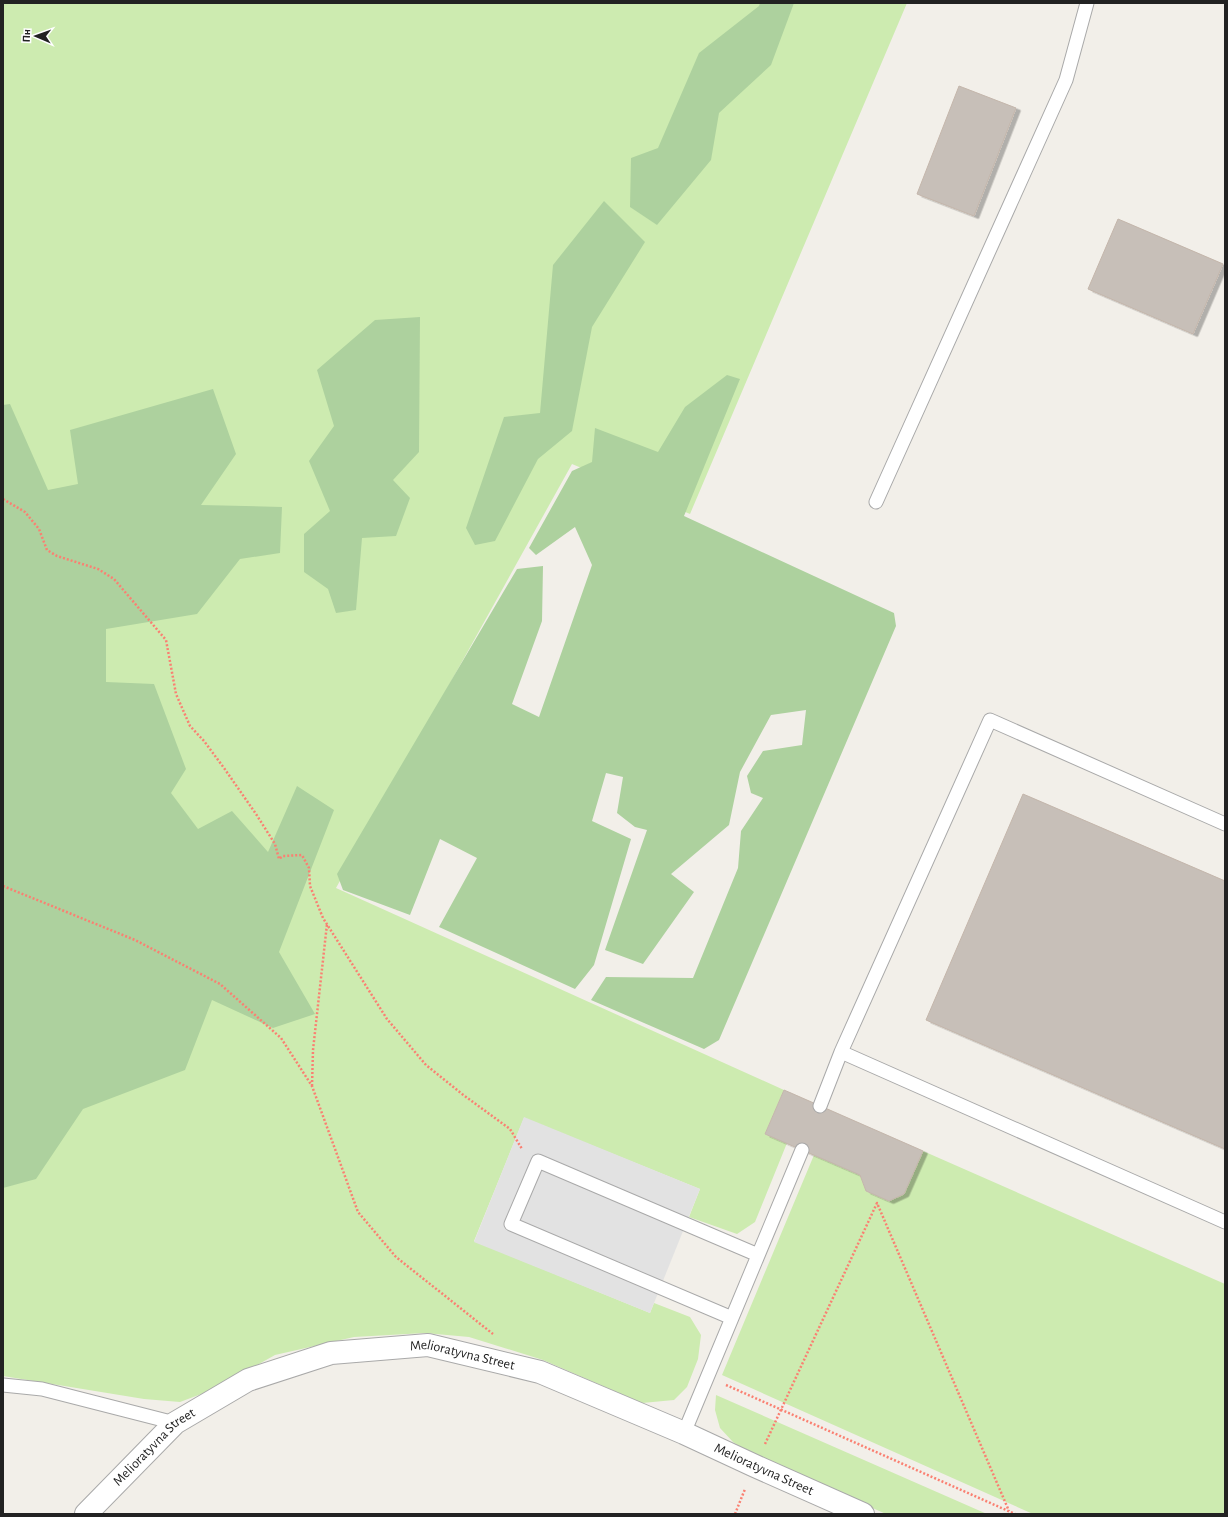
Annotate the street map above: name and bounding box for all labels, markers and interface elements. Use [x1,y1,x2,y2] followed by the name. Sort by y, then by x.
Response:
[16,16,56,56] north arrow
[21,29,32,43] text: Пн
[409,1338,517,1373] street label: Melioratyvna Street
[111,1405,198,1489] street label: Melioratyvna Street
[712,1441,816,1498] street label: Melioratyvna Street

